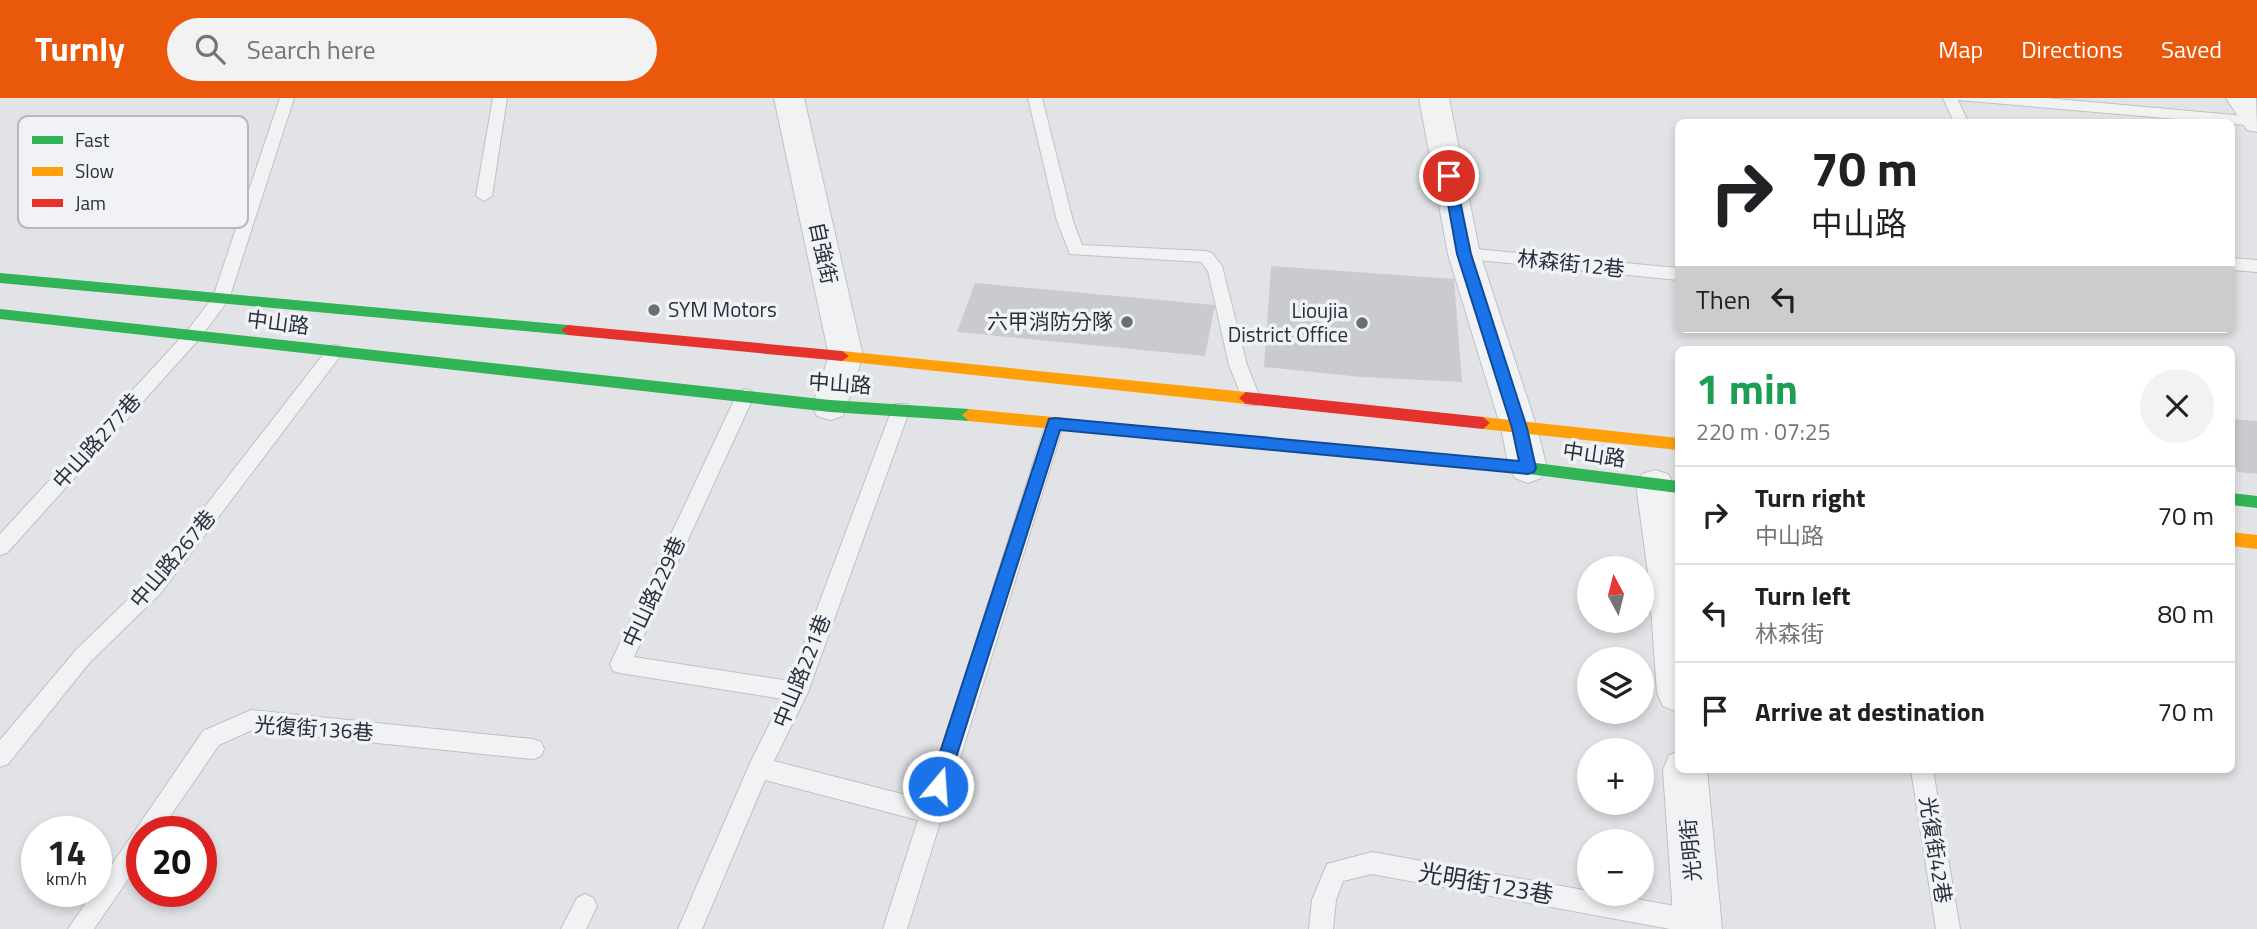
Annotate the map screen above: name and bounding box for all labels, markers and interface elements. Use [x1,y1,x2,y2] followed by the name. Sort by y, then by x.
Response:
[167,18,657,81] search box
[35,24,125,74] text: Turnly
[191,30,229,68] icon: search
[247,30,376,69] text: Search here
[1938,31,1983,67] text: Map
[2021,31,2123,67] text: Directions
[2161,31,2222,67] text: Saved
[18,116,248,228] legend
[75,125,110,154] text: Fast
[1811,130,1918,205] text: 70 m
[1419,146,1479,206] pin
[1696,147,1787,238] icon: right
[75,156,114,185] text: Slow
[1430,157,1468,195] icon: arrive
[75,188,106,217] text: Jam
[1811,199,1907,247] text: 中山路
[802,219,846,287] street label: 自強街
[1516,241,1626,285] street label: 林森街12巷
[1696,280,1751,319] text: Then
[1765,280,1803,318] icon: left
[668,293,777,325] place label: SYM Motors
[1228,294,1348,350] place label: Lioujia District Office
[245,302,311,342] street label: 中山路
[646,302,662,318] marker: SYM Motors
[987,305,1113,337] place label: 六甲消防分隊
[1119,314,1135,330] marker: 六甲消防分隊
[1354,315,1370,331] marker: Lioujia District Office
[1696,356,1798,420] text: 1 min
[808,365,873,401] street label: 中山路
[2140,369,2214,443] button: close
[44,385,148,495] street label: 中山路277巷
[1696,414,1831,449] text: 220 m · 07:25
[1561,434,1628,474] street label: 中山路
[1755,478,1866,517] text: Turn right
[1696,496,1734,534] icon: right
[2157,496,2214,535] text: 70 m
[122,502,223,614] street label: 中山路267巷
[1755,518,1824,553] text: 中山路
[613,531,693,652] street label: 中山路229巷
[1577,556,1654,634] north arrow
[1577,556,1654,906] map controls
[1755,576,1850,615] text: Turn left
[1696,594,1734,632] icon: left
[2157,594,2214,633] text: 80 m
[764,609,838,732] street label: 中山路221巷
[1755,616,1824,651] text: 林森街
[1577,647,1654,724] button: layers
[1696,692,1734,730] icon: arrive
[1755,692,1985,731] text: Arrive at destination
[2157,692,2214,731] text: 70 m
[253,708,375,748] street label: 光復街136巷
[1577,738,1654,815] button: +
[901,749,975,823] position arrow
[1912,794,1960,905] street label: 光復街42巷
[126,816,217,907] speed limit sign: 20
[1671,817,1709,883] street label: 光明街
[47,825,86,879] text: 14
[1577,829,1654,906] button: −
[1416,853,1556,913] street label: 光明街123巷
[46,865,87,892] text: km/h

